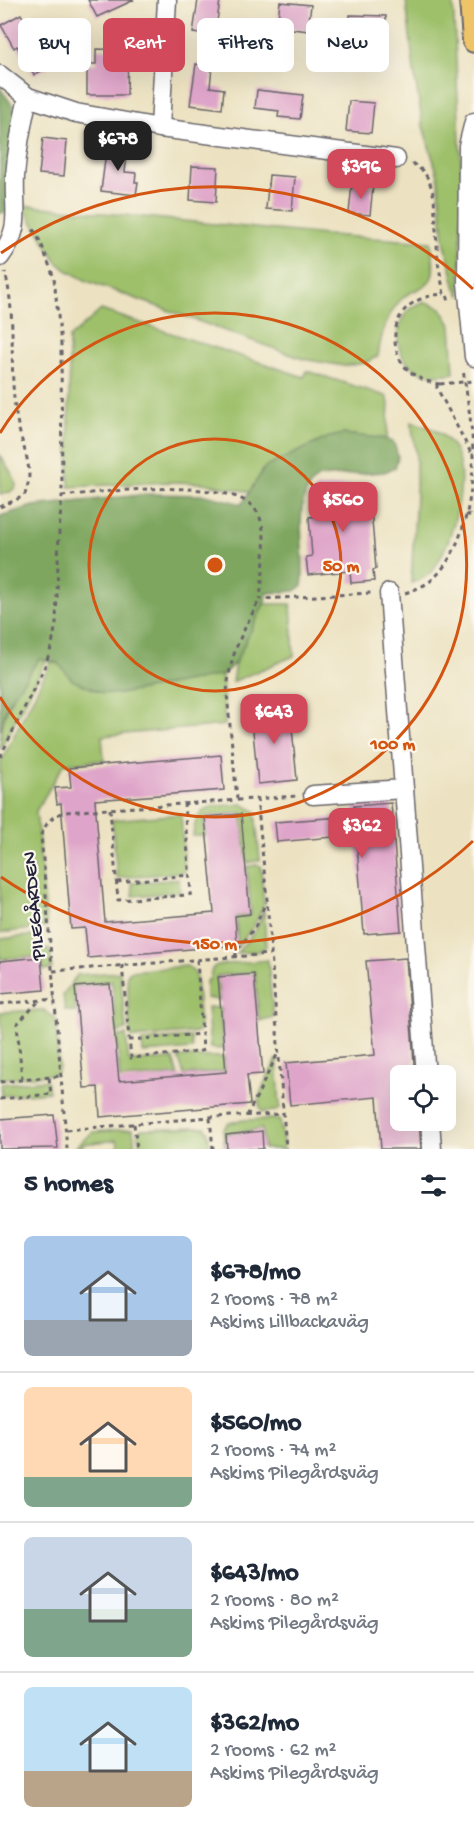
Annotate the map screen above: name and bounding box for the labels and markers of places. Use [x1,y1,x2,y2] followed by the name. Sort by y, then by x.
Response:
[82,121,154,172] pin: $678
[325,149,397,200] pin: $396
[307,482,379,533] pin: $560
[205,555,225,575] centre of rings
[238,694,310,745] pin: $643
[326,808,398,859] pin: $362

